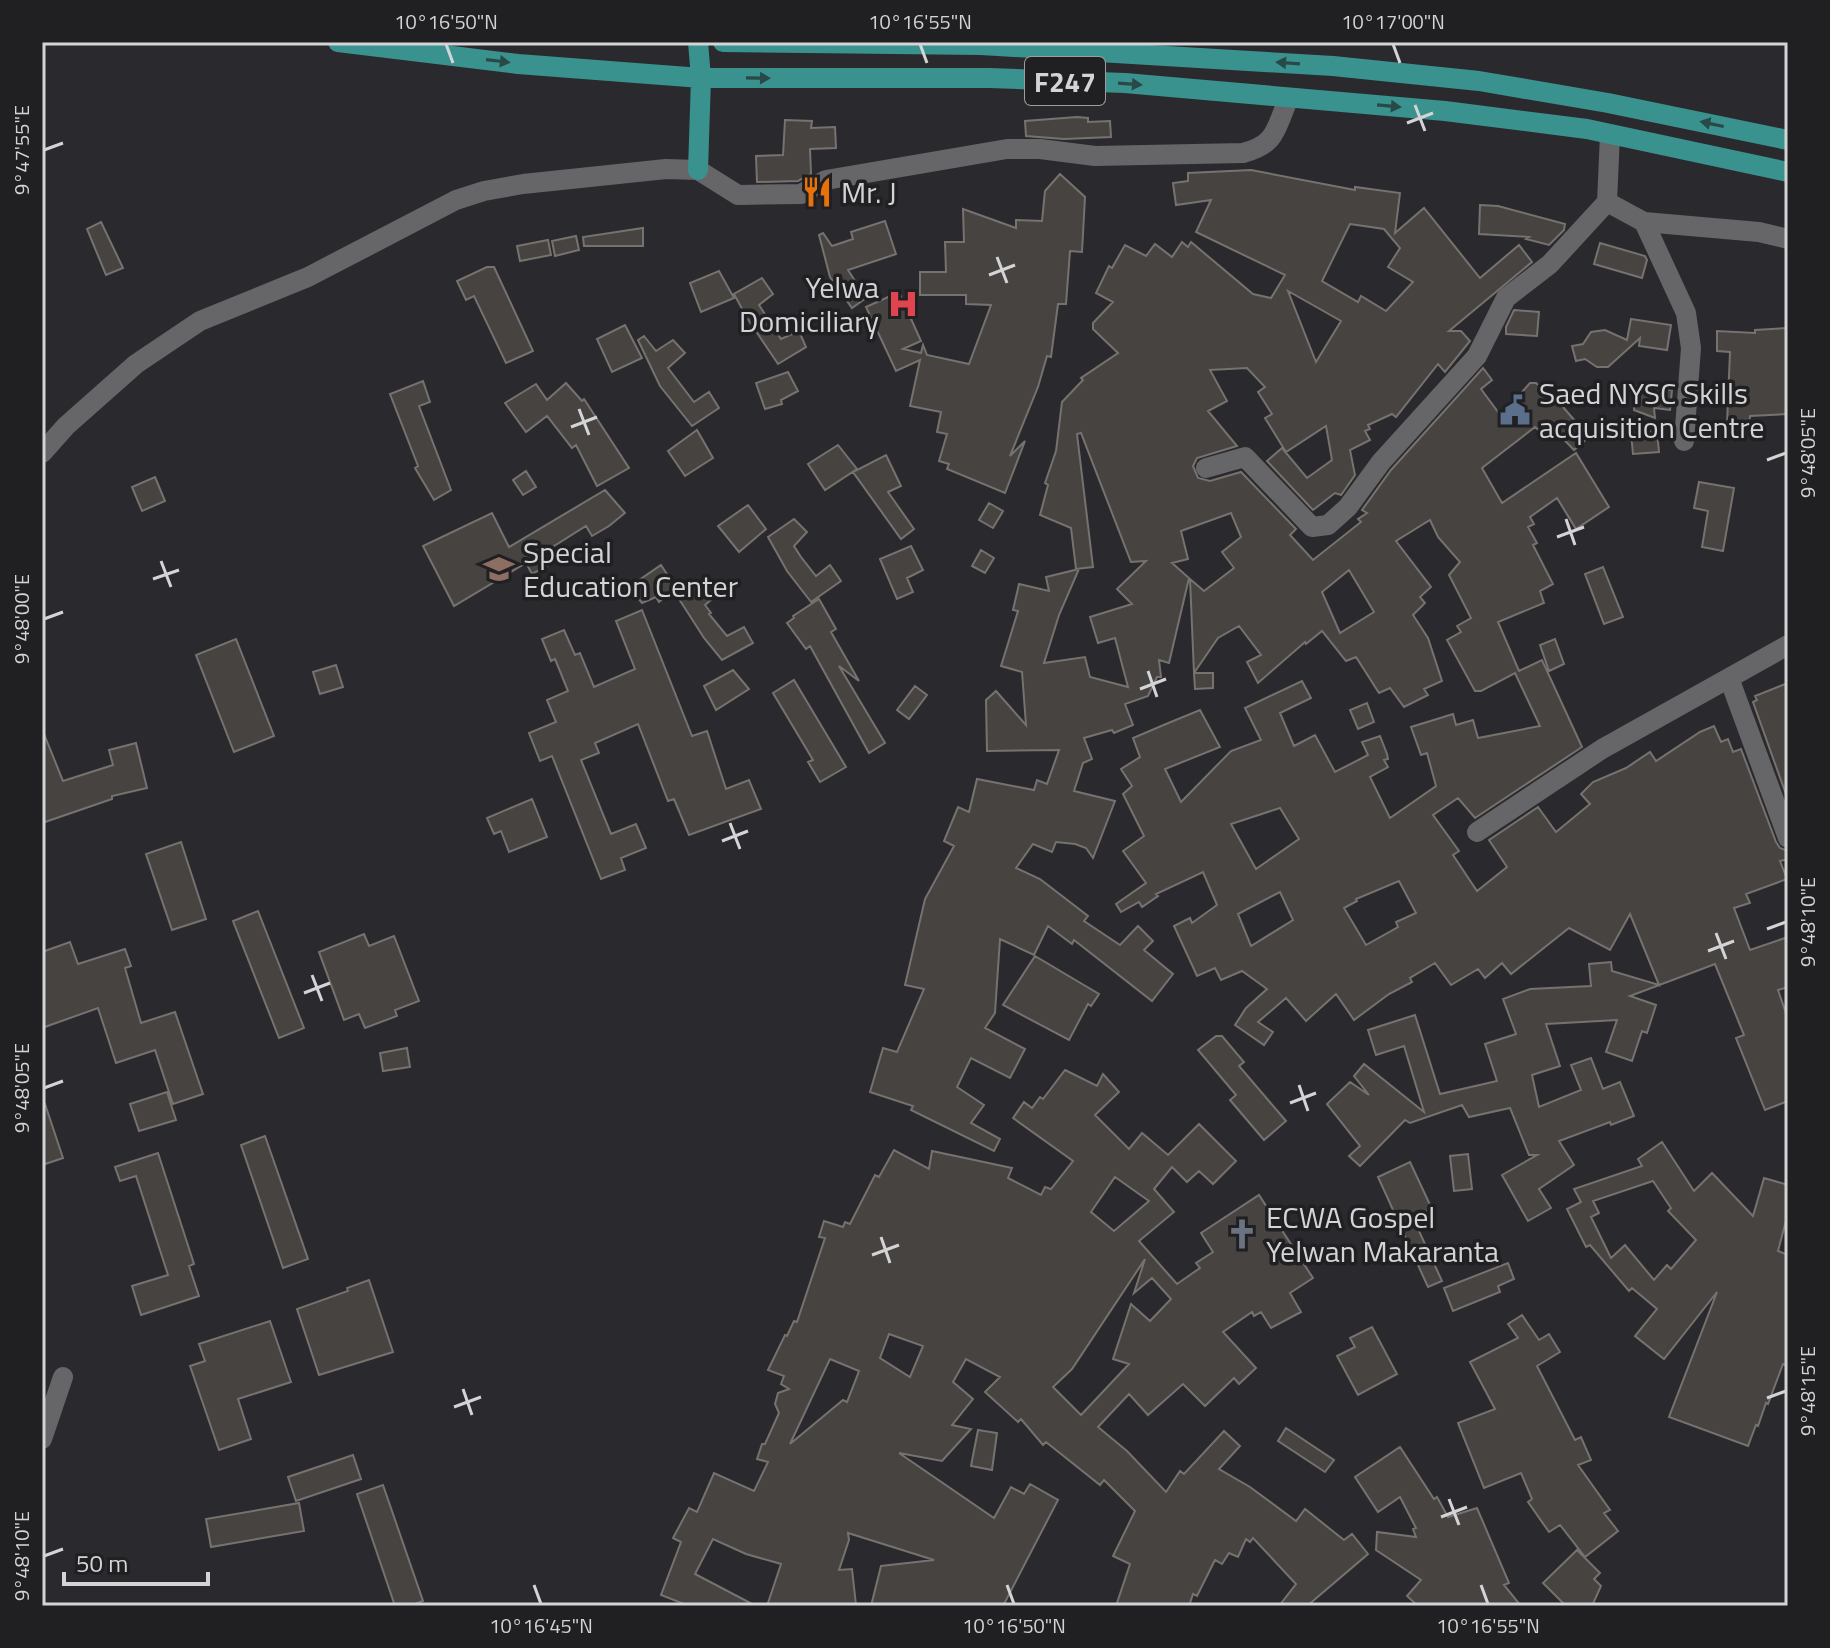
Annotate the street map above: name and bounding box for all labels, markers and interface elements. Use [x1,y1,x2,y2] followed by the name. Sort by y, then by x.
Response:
[394,6,498,37] text: 10°16'50"N
[868,6,972,37] text: 10°16'55"N
[1341,6,1445,37] text: 10°17'00"N
[486,55,511,68] one-way arrow
[1276,56,1301,69] one-way arrow
[1025,57,1105,105] road number: F247
[746,72,771,84] one-way arrow
[1118,78,1143,91] one-way arrow
[1376,100,1401,113] one-way arrow
[6,105,37,195] text: 9°47'55"E
[1699,117,1724,130] one-way arrow
[841,169,897,215] place label: Mr. J
[800,175,834,209] restaurant icon: Mr. J
[739,264,879,344] place label: Yelwa Domiciliary
[886,287,920,321] hospital icon: Yelwa Domiciliary
[1539,370,1764,450] place label: Saed NYSC Skills acquisition Centre
[1498,393,1532,427] public building icon: Saed NYSC Skills acquisition Centre
[1792,408,1823,498] text: 9°48'05"E
[523,529,738,609] place label: Special Education Center
[482,552,516,586] school or university icon: Special Education Center
[6,574,37,664] text: 9°48'00"E
[1792,877,1823,967] text: 9°48'10"E
[6,1043,37,1133] text: 9°48'05"E
[1266,1194,1499,1274] place label: ECWA Gospel Yelwan Makaranta
[1225,1217,1259,1251] church icon: ECWA Gospel Yelwan Makaranta
[1792,1346,1823,1436] text: 9°48'15"E
[6,1511,37,1601] text: 9°48'10"E
[64,1536,208,1586] scale bar
[76,1545,128,1581] text: 50 m
[489,1610,593,1641] text: 10°16'45"N
[962,1610,1066,1641] text: 10°16'50"N
[1436,1610,1540,1641] text: 10°16'55"N

